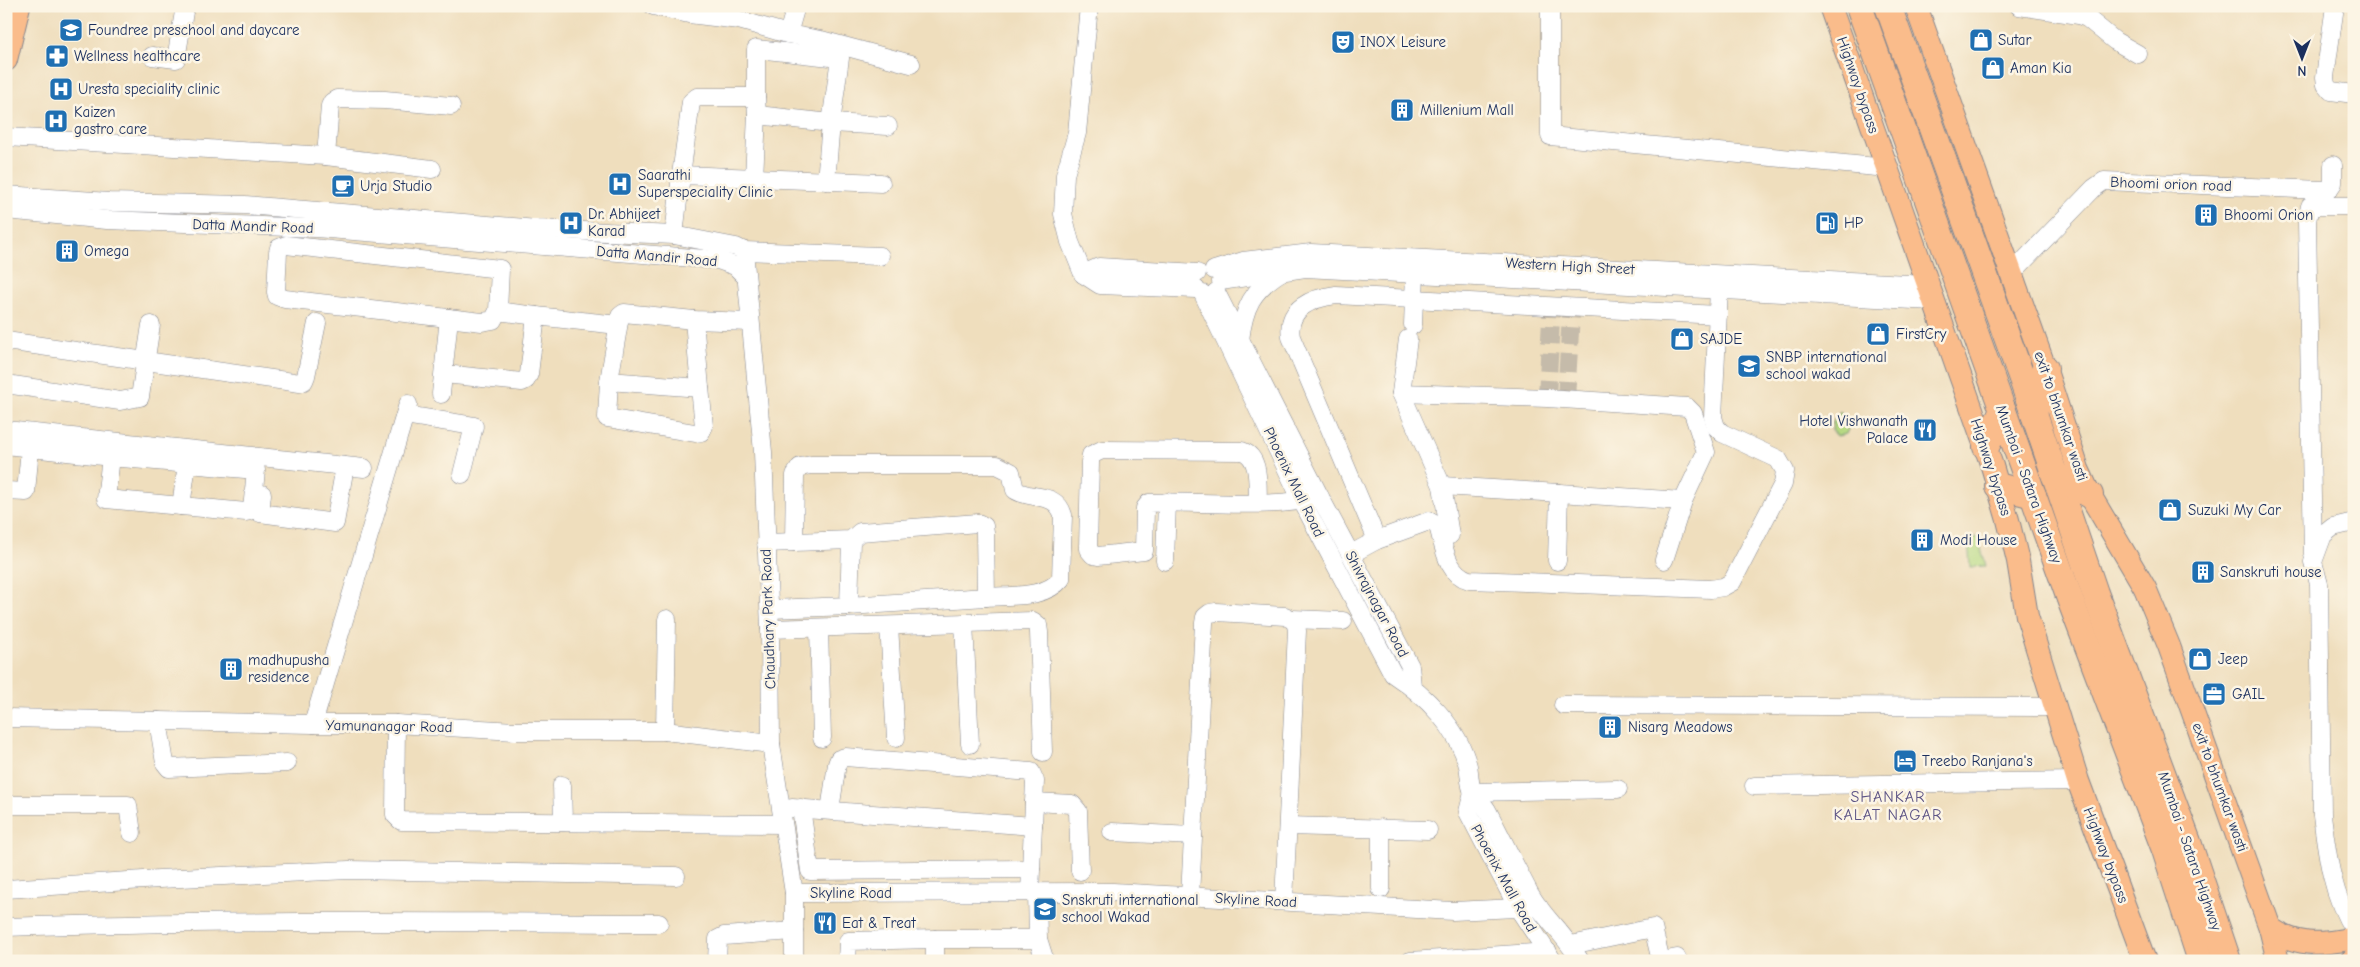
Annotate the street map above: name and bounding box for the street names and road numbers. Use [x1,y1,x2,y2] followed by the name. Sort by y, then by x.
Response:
[1833,34,1883,136] street label: Highway bypass
[2110,173,2232,195] street label: Bhoomi orion road
[192,215,314,237] street label: Datta Mandir Road
[596,242,718,270] street label: Datta Mandir Road
[1505,254,1636,278] street label: Western High Street
[2030,349,2092,483] street label: exit to bhumkar wasti
[1992,402,2066,566] street label: Mumbai - Satara Highway
[1967,416,2015,518] street label: Highway bypass
[1260,424,1328,540] street label: Phoenix Mall Road
[1341,548,1413,660] street label: Shivrajnagar Road
[757,549,779,689] street label: Chaudhary Park Road
[325,716,453,736] street label: Yamunanagar Road
[2188,720,2252,854] street label: exit to bhumkar wasti
[2154,769,2226,933] street label: Mumbai - Satara Highway
[2079,805,2133,905] street label: Highway bypass
[1467,821,1541,935] street label: Phoenix Mall Road
[810,884,892,902] street label: Skyline Road
[1215,889,1297,911] street label: Skyline Road

